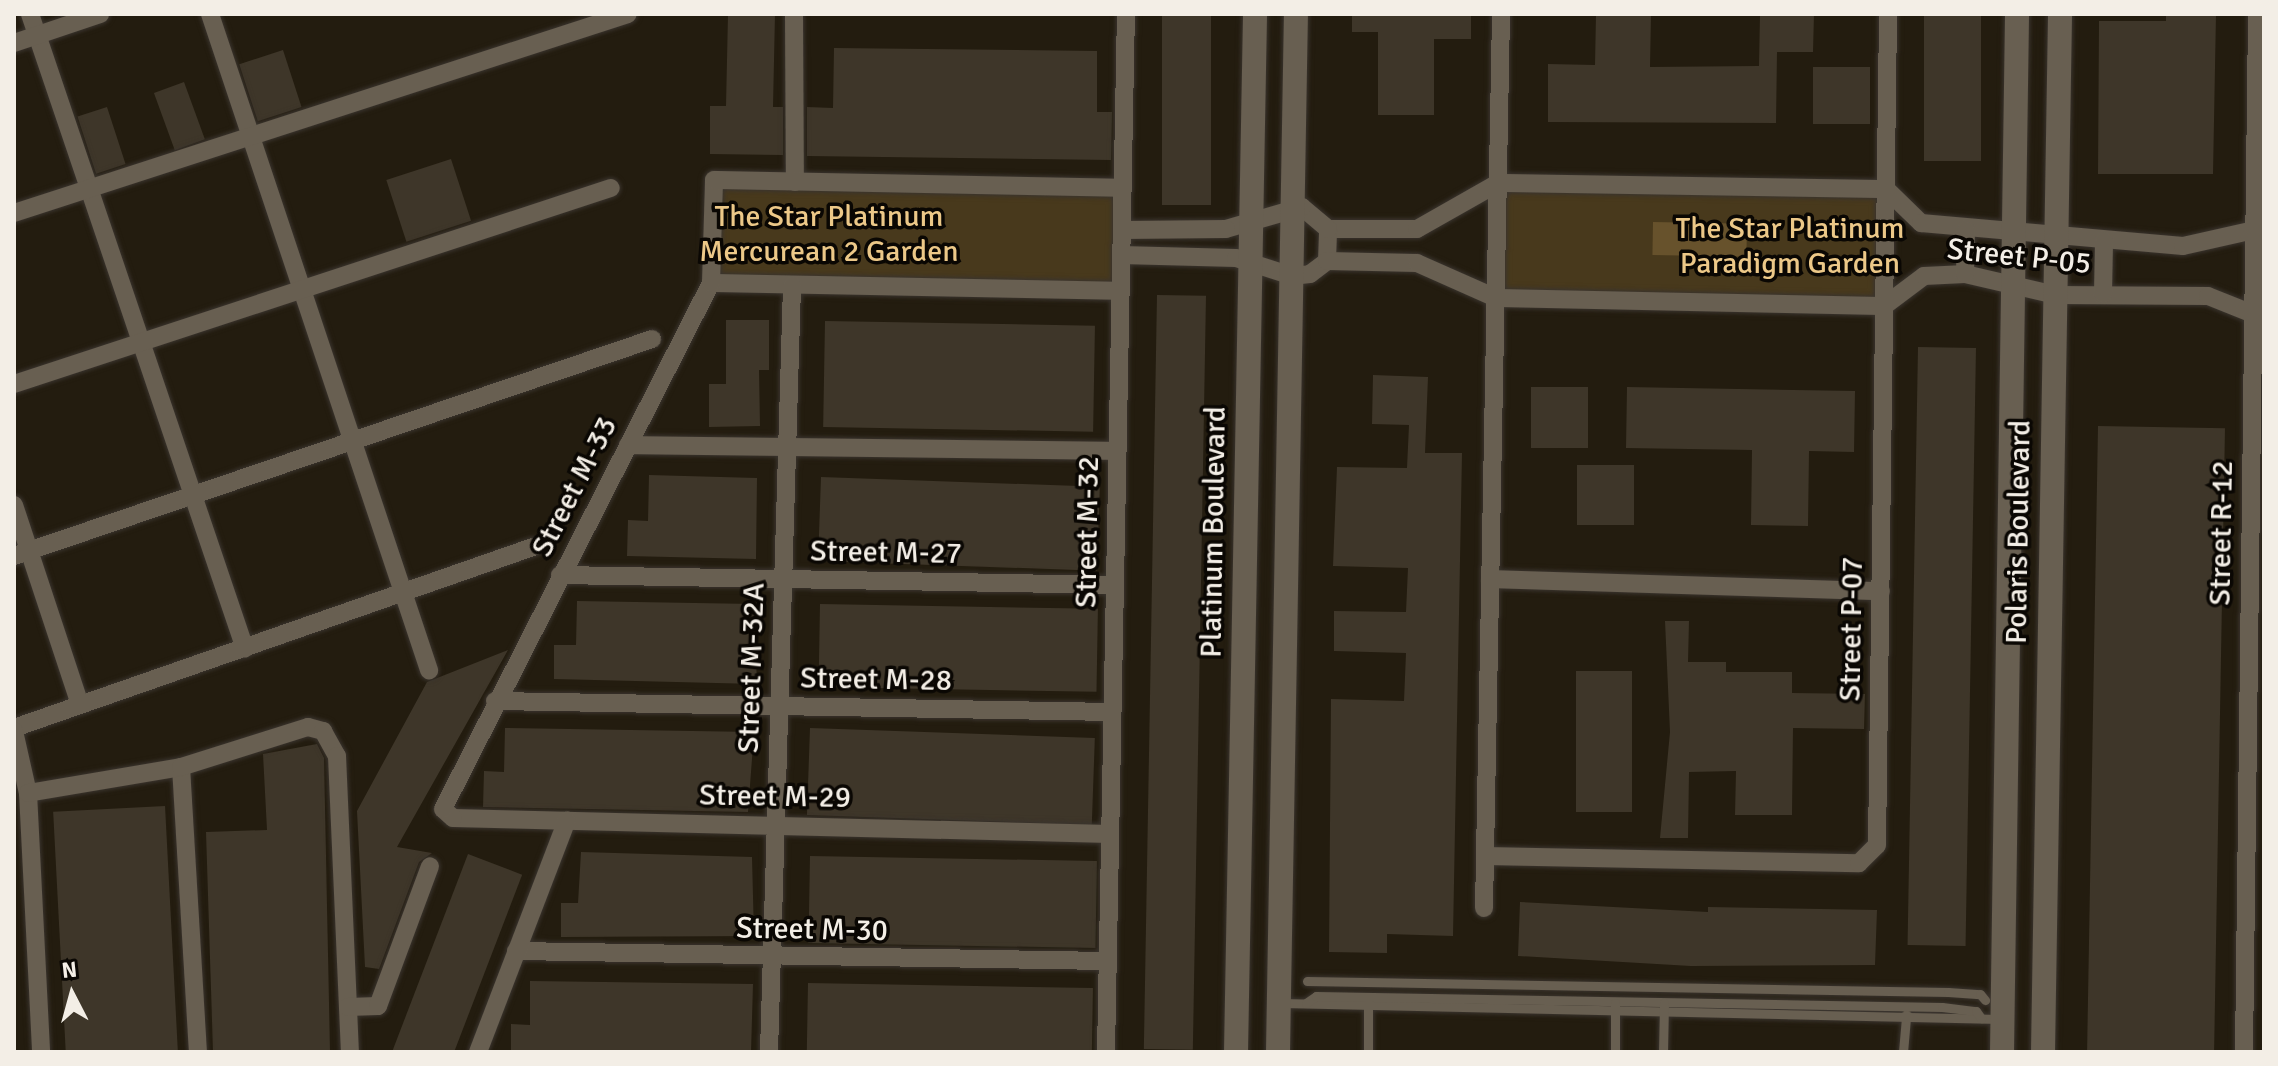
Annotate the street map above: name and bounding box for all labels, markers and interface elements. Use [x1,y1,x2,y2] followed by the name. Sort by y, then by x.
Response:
[699,199,959,270] park label: The Star Platinum Mercurean 2 Garden
[1675,211,1905,282] park label: The Star Platinum Paradigm Garden
[1945,232,2093,282] street label: Street P-05
[1194,406,1234,658] street label: Platinum Boulevard
[524,411,626,563] street label: Street M-33
[1999,420,2039,644] street label: Polaris Boulevard
[1069,456,1107,608] street label: Street M-32
[2203,460,2241,606] street label: Street R-12
[810,534,962,572] street label: Street M-27
[1833,556,1871,702] street label: Street P-07
[731,582,773,754] street label: Street M-32A
[800,661,952,699] street label: Street M-28
[699,778,851,816] street label: Street M-29
[736,911,888,949] street label: Street M-30
[32,954,112,1034] north arrow
[60,955,78,984] text: N

